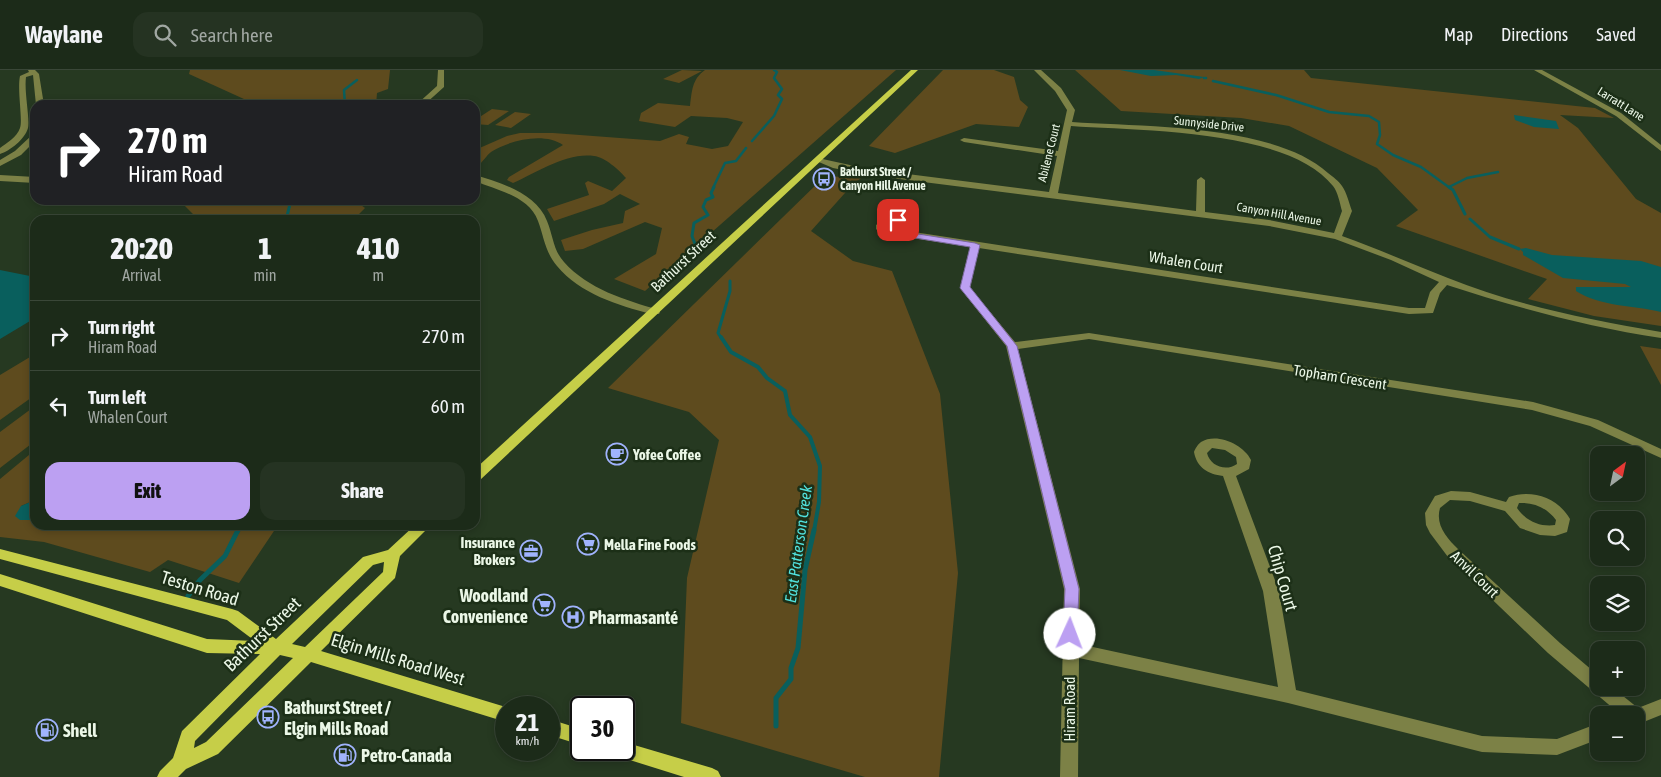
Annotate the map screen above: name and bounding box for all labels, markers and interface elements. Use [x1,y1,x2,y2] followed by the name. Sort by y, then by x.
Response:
[133,12,483,57] search box
[25,21,103,48] text: Waylane
[151,21,179,49] icon: search
[191,24,273,46] text: Search here
[1444,24,1473,45] text: Map
[1501,24,1568,45] text: Directions
[1596,24,1636,45] text: Saved
[1595,84,1647,124] street label: Larratt Lane
[1173,113,1245,135] street label: Sunnyside Drive
[45,120,110,185] icon: right
[128,120,207,160] text: 270 m
[1035,122,1063,184] street label: Abilene Court
[128,161,223,187] text: Hiram Road
[840,165,926,193] place label: Bathurst Street / Canyon Hill Avenue
[812,167,836,191] bus stop icon: Bathurst Street / Canyon Hill Avenue
[877,199,919,241] pin
[1236,200,1322,228] street label: Canyon Hill Avenue
[884,206,912,234] icon: arrive
[647,227,719,295] street label: Bathurst Street
[111,231,173,265] text: 20:20
[258,231,272,265] text: 1
[357,231,399,265] text: 410
[1148,248,1224,276] street label: Whalen Court
[122,266,161,284] text: Arrival
[254,266,277,284] text: min
[372,266,384,284] text: m
[88,316,155,338] text: Turn right
[45,322,73,350] icon: right
[422,325,465,347] text: 270 m
[88,338,157,356] text: Hiram Road
[1292,361,1388,393] street label: Topham Crescent
[88,386,146,408] text: Turn left
[45,392,73,420] icon: left
[431,395,465,417] text: 60 m
[88,408,168,426] text: Whalen Court
[605,442,629,466] cafe icon: Yofee Coffee
[632,446,701,463] place label: Yofee Coffee
[1590,446,1645,501] north arrow
[1590,446,1645,761] map controls
[45,462,250,520] button: Exit
[260,462,465,520] button: Share
[781,483,815,604] water label: East Patterson Creek
[1590,511,1645,566] button: search
[576,532,600,556] supermarket icon: Mella Fine Foods
[461,534,516,568] place label: Insurance Brokers
[604,536,696,553] place label: Mella Fine Foods
[519,539,543,563] office icon: Insurance Brokers
[1264,543,1302,613] street label: Chip Court
[1448,547,1502,601] street label: Anvil Court
[158,566,242,610] street label: Teston Road
[1590,576,1645,631] button: layers
[443,585,528,627] place label: Woodland Convenience
[219,592,305,676] street label: Bathurst Street
[532,593,556,617] supermarket icon: Woodland Convenience
[561,605,585,629] hospital icon: Pharmasanté
[589,607,678,628] place label: Pharmasanté
[1043,607,1095,659] position arrow
[329,629,467,689] street label: Elgin Mills Road West
[1590,641,1645,696] button: +
[1061,677,1078,741] street label: Hiram Road
[570,696,635,761] speed limit sign: 30
[284,697,392,739] place label: Bathurst Street / Elgin Mills Road
[256,705,280,729] bus stop icon: Bathurst Street / Elgin Mills Road
[1590,706,1645,761] button: −
[516,708,539,736] text: 21
[35,718,59,742] fuel station icon: Shell
[63,720,97,741] place label: Shell
[516,734,539,748] text: km/h
[333,743,357,767] fuel station icon: Petro-Canada
[361,745,452,766] place label: Petro-Canada

